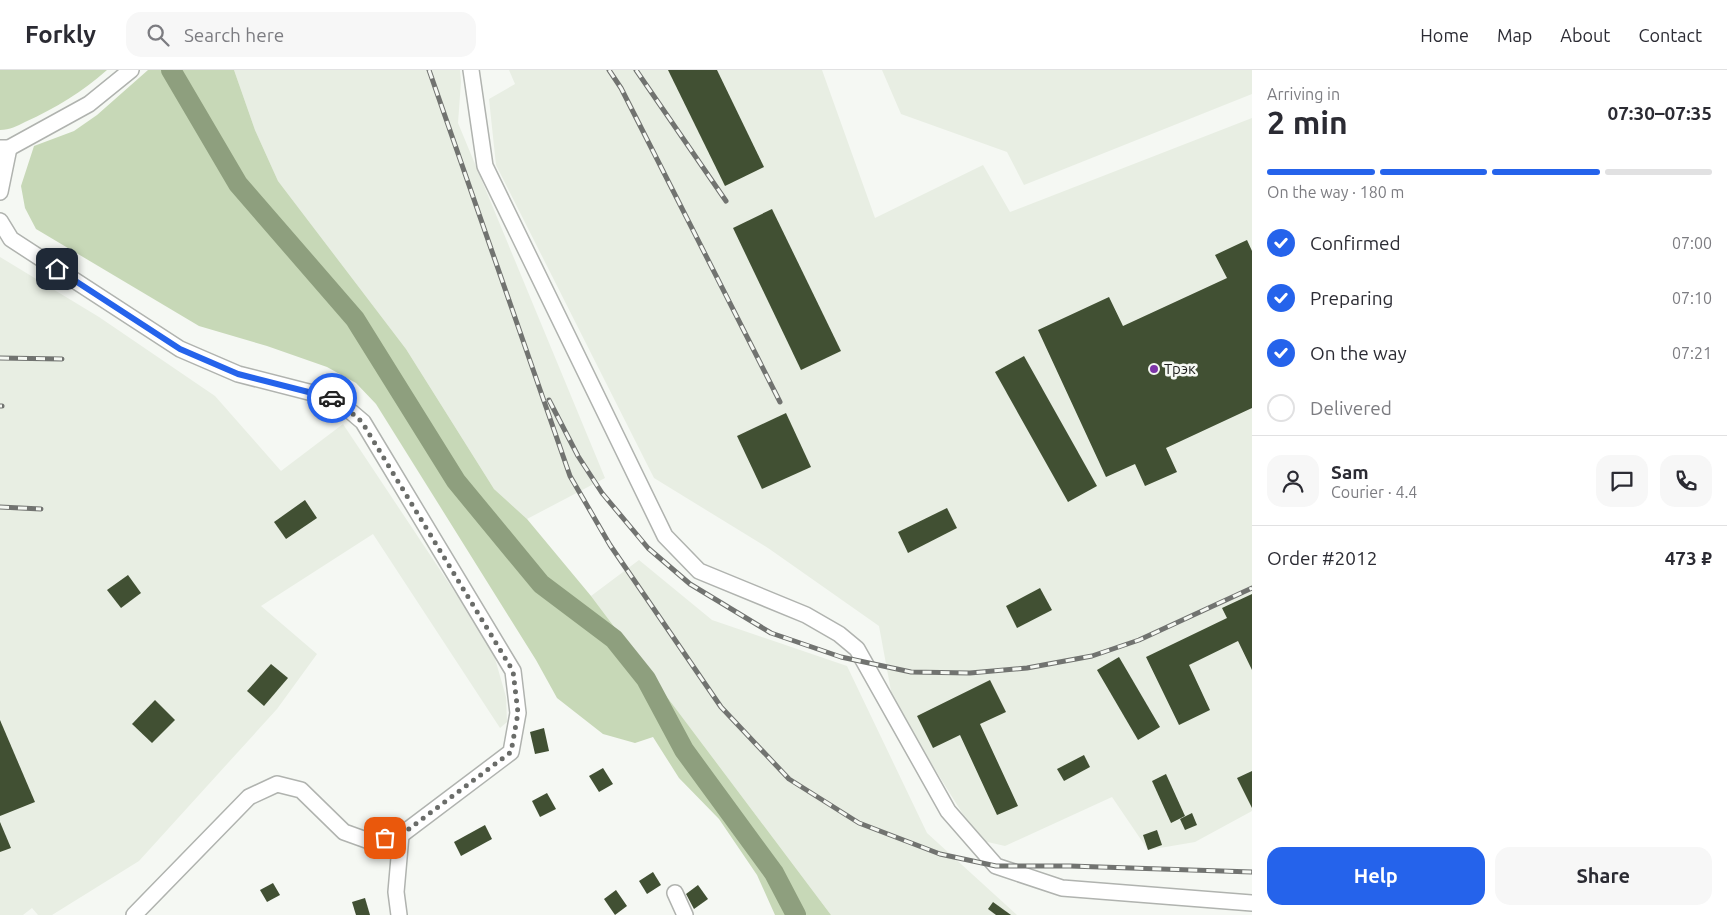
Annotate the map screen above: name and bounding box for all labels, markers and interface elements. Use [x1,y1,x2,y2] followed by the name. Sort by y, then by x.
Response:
[126,12,476,57] search box
[25,21,96,48] text: Forkly
[144,21,172,49] icon: search
[184,24,284,46] text: Search here
[1420,25,1469,45] text: Home
[1497,25,1532,45] text: Map
[1560,25,1610,45] text: About
[1638,25,1702,45] text: Contact
[1267,85,1340,103] text: Arriving in
[1607,102,1712,124] text: 07:30–07:35
[1267,104,1348,140] text: 2 min
[1267,183,1404,201] text: On the way · 180 m
[1267,229,1295,257] icon: check
[1310,232,1401,254] text: Confirmed
[1672,234,1712,252] text: 07:00
[36,248,78,290] pin
[43,255,71,283] icon: home
[1267,284,1295,312] icon: check
[1310,287,1394,309] text: Preparing
[1672,289,1712,307] text: 07:10
[1267,339,1295,367] icon: check
[1310,342,1407,364] text: On the way
[1672,344,1712,362] text: 07:21
[1164,360,1196,377] place label: Трэк
[1148,363,1160,375] marker: Трэк
[307,373,357,423] courier
[318,384,346,412] icon: car
[1310,397,1392,419] text: Delivered
[1267,455,1319,507] button: person
[1596,455,1648,507] button: chat
[1660,455,1712,507] button: phone
[1331,461,1369,483] text: Sam
[1331,483,1417,501] text: Courier · 4.4
[1267,547,1377,569] text: Order #2012
[1665,547,1712,569] text: 473 ₽
[364,817,406,859] pin
[371,824,399,852] icon: bag
[1267,847,1485,905] button: Help
[1495,847,1712,905] button: Share

